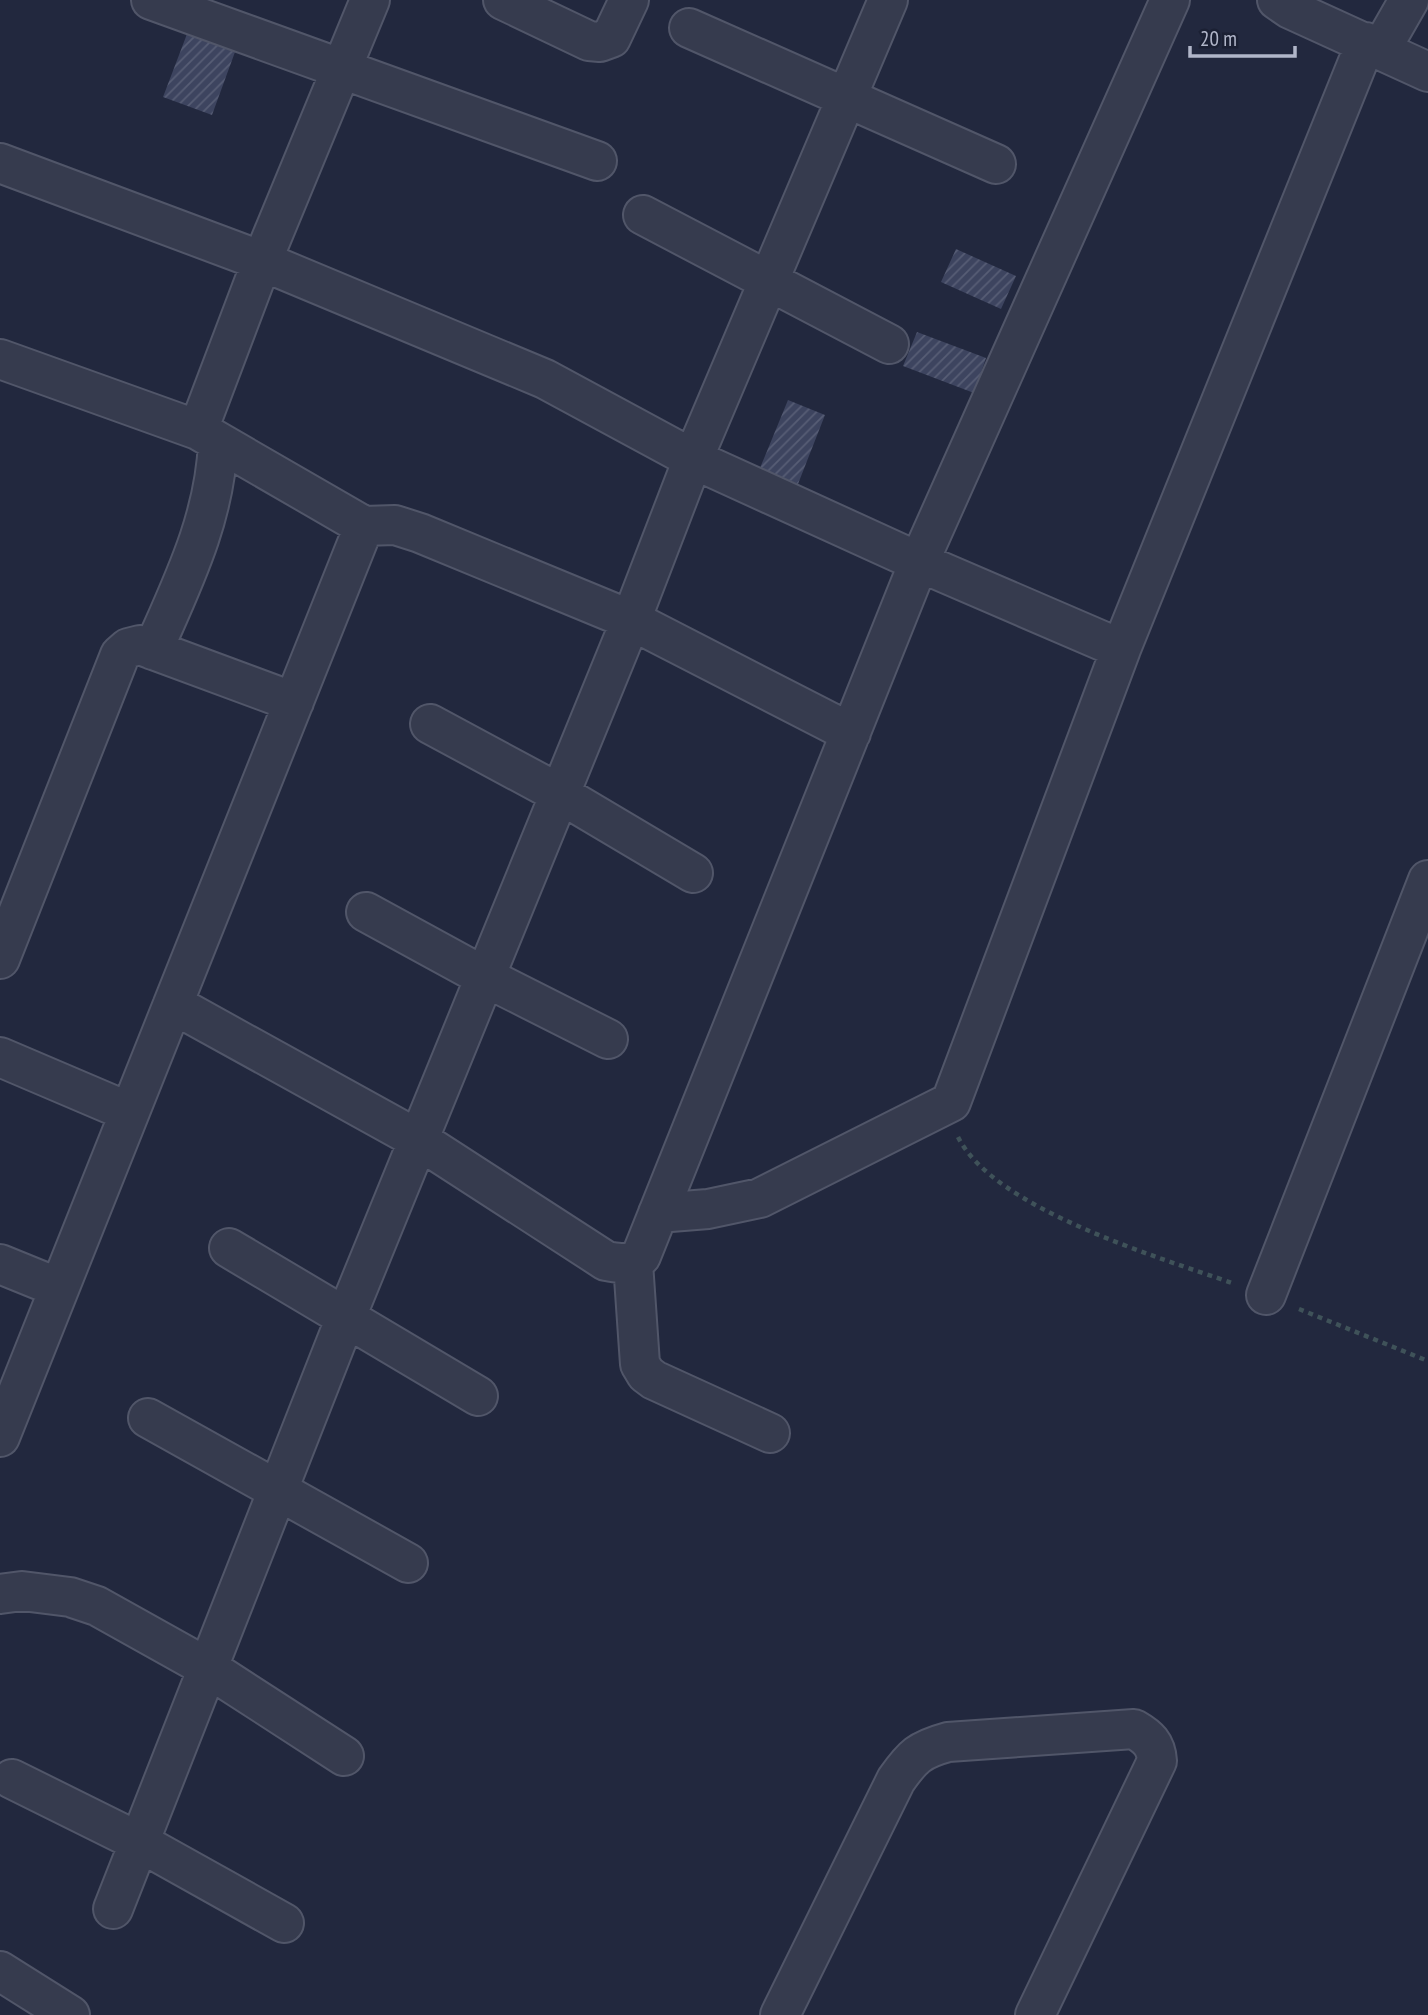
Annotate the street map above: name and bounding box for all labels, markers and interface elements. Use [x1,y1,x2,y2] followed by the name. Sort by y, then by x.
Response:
[1190,14,1295,58] scale bar
[1200,25,1237,52] text: 20 m

